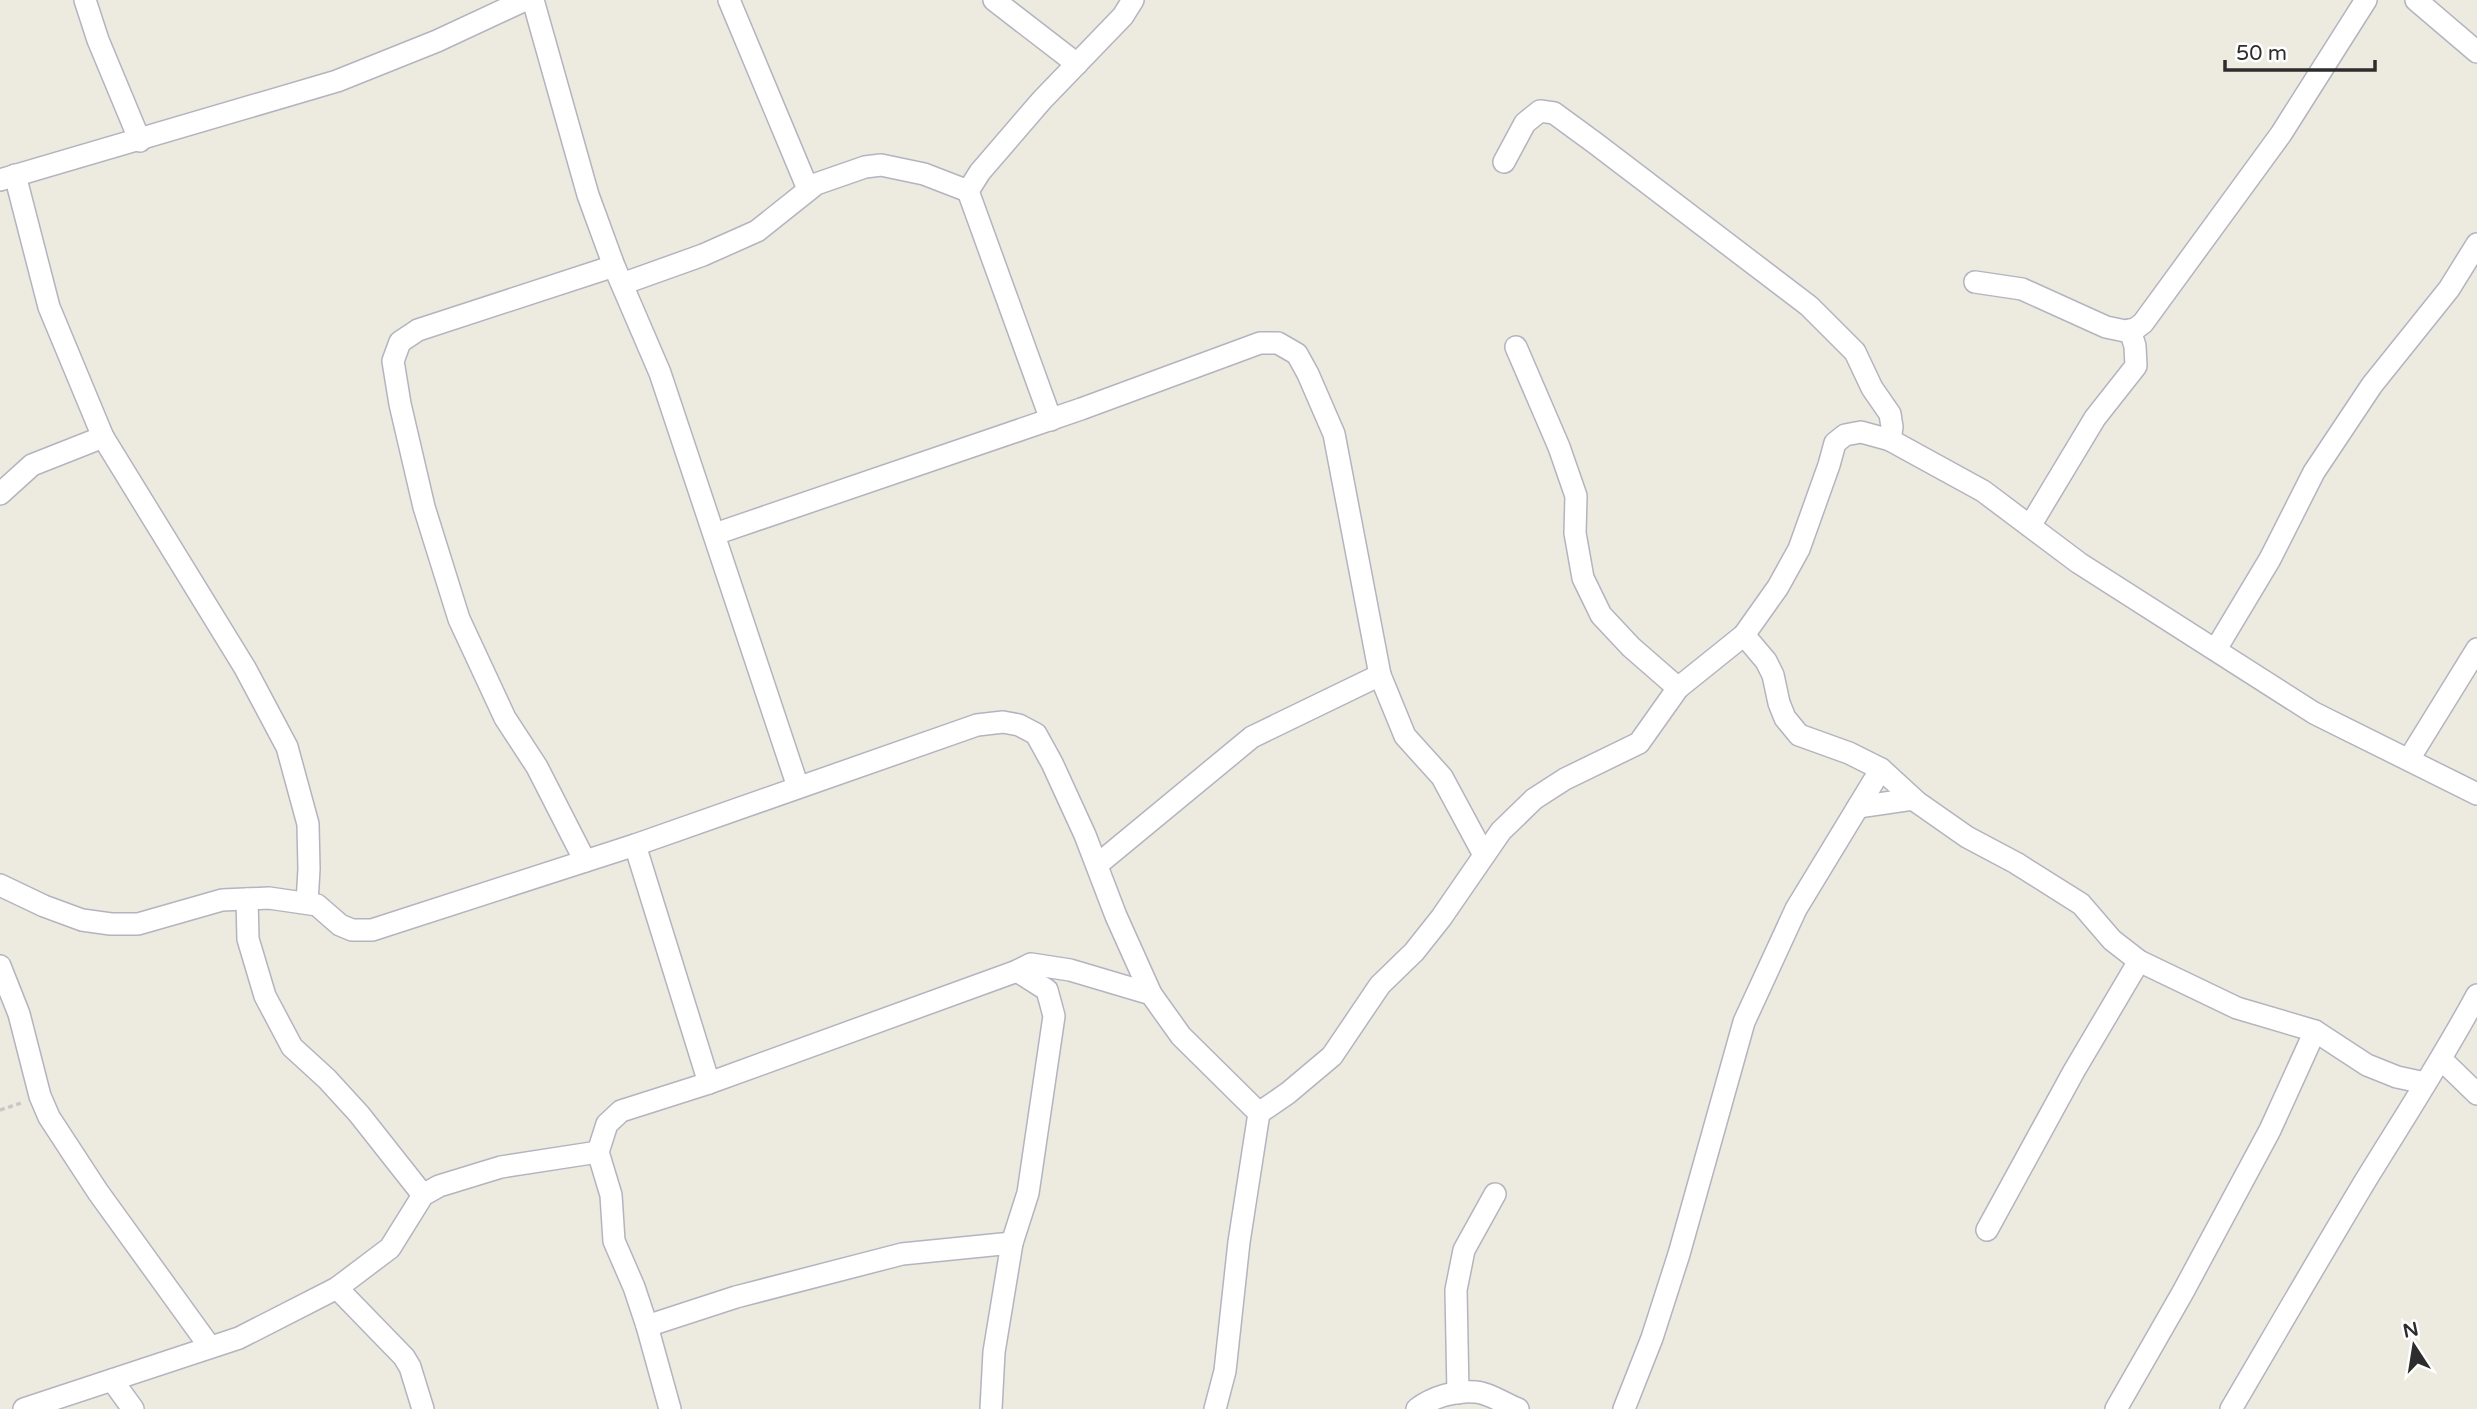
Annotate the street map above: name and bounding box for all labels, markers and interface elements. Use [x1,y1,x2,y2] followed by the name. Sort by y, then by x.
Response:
[2225,28,2376,72] scale bar
[2236,41,2287,66] text: 50 m
[2379,1311,2449,1381] north arrow
[2401,1318,2420,1343] text: N

